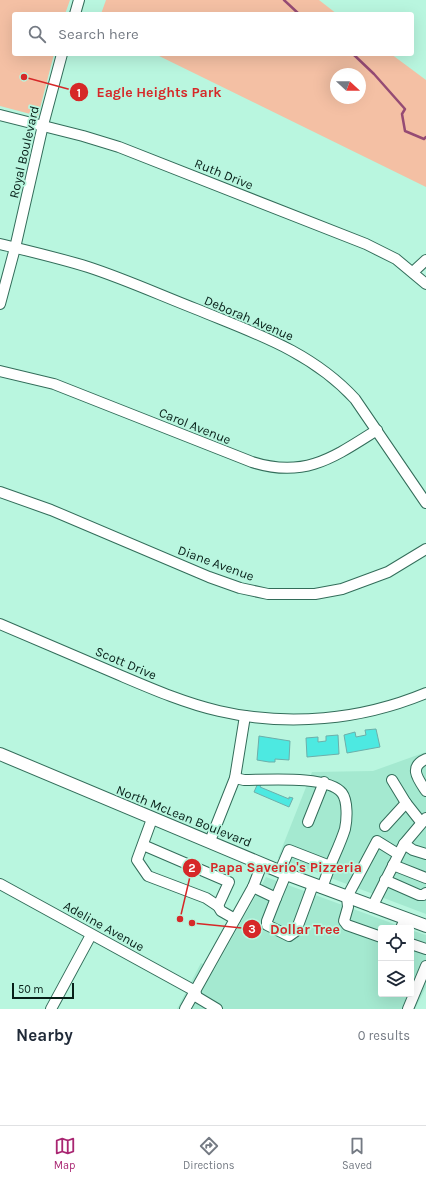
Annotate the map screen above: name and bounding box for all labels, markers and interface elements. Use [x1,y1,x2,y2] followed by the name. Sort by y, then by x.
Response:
[12,12,414,56] search box
[26,23,48,45] icon: search
[58,25,139,43] text: Search here
[330,68,366,104] north arrow
[69,79,230,105] callout: Eagle Heights Park
[96,84,222,101] text: Eagle Heights Park
[77,86,81,100] text: 1
[6,104,42,200] street label: Royal Boulevard
[192,155,256,193] street label: Ruth Drive
[202,292,296,344] street label: Deborah Avenue
[157,405,234,447] street label: Carol Avenue
[176,542,256,584] street label: Diane Avenue
[93,643,159,683] street label: Scott Drive
[114,782,254,850] street label: North McLean Boulevard
[182,855,370,881] callout: Papa Saverio's Pizzeria
[210,859,362,876] text: Papa Saverio's Pizzeria
[188,861,196,875] text: 2
[61,898,147,954] street label: Adeline Avenue
[242,916,348,942] callout: Dollar Tree
[270,921,340,938] text: Dollar Tree
[248,922,256,936] text: 3
[378,925,414,997] map controls
[378,925,414,961] button: locate
[378,961,414,997] button: layers
[12,981,74,1000] scale bar
[18,983,44,996] text: 50 m
[16,1025,73,1045] text: Nearby
[358,1028,410,1043] text: 0 results
[54,1135,76,1172] tab: Map
[183,1135,235,1172] tab: Directions
[342,1135,372,1172] tab: Saved

